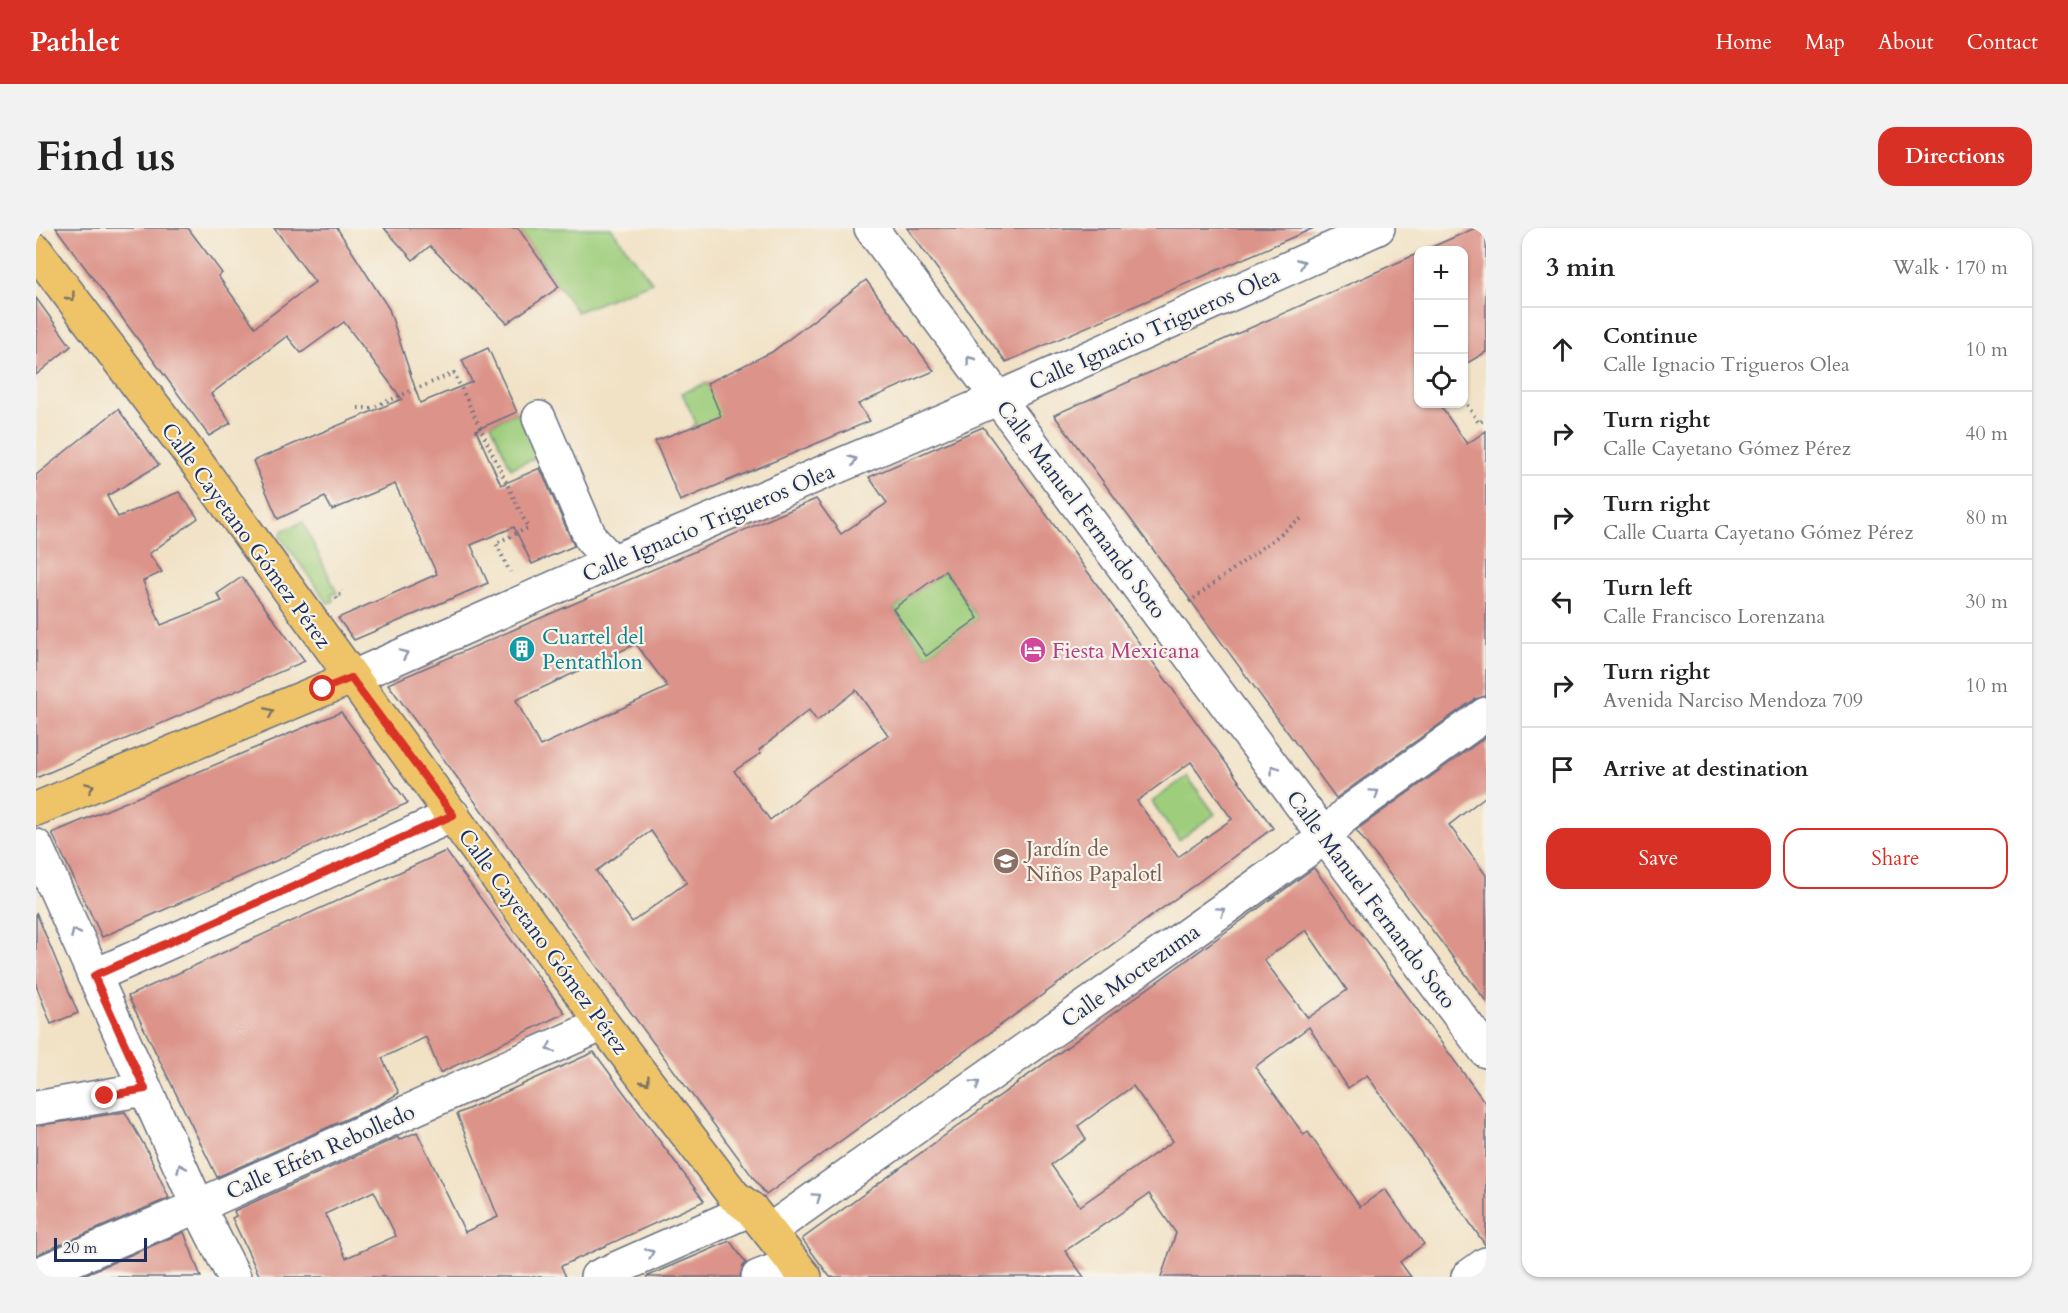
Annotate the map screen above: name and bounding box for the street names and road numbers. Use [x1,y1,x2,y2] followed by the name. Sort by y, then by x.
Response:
[1024,260,1285,398] street label: Calle Ignacio Trigueros Olea
[989,394,1173,625] street label: Calle Manuel Fernando Soto
[154,416,339,655] street label: Calle Cayetano Gómez Pérez
[578,456,840,590] street label: Calle Ignacio Trigueros Olea
[1279,784,1463,1015] street label: Calle Manuel Fernando Soto
[451,822,636,1061] street label: Calle Cayetano Gómez Pérez
[1055,916,1206,1035] street label: Calle Moctezuma
[221,1097,420,1207] street label: Calle Efrén Rebolledo

